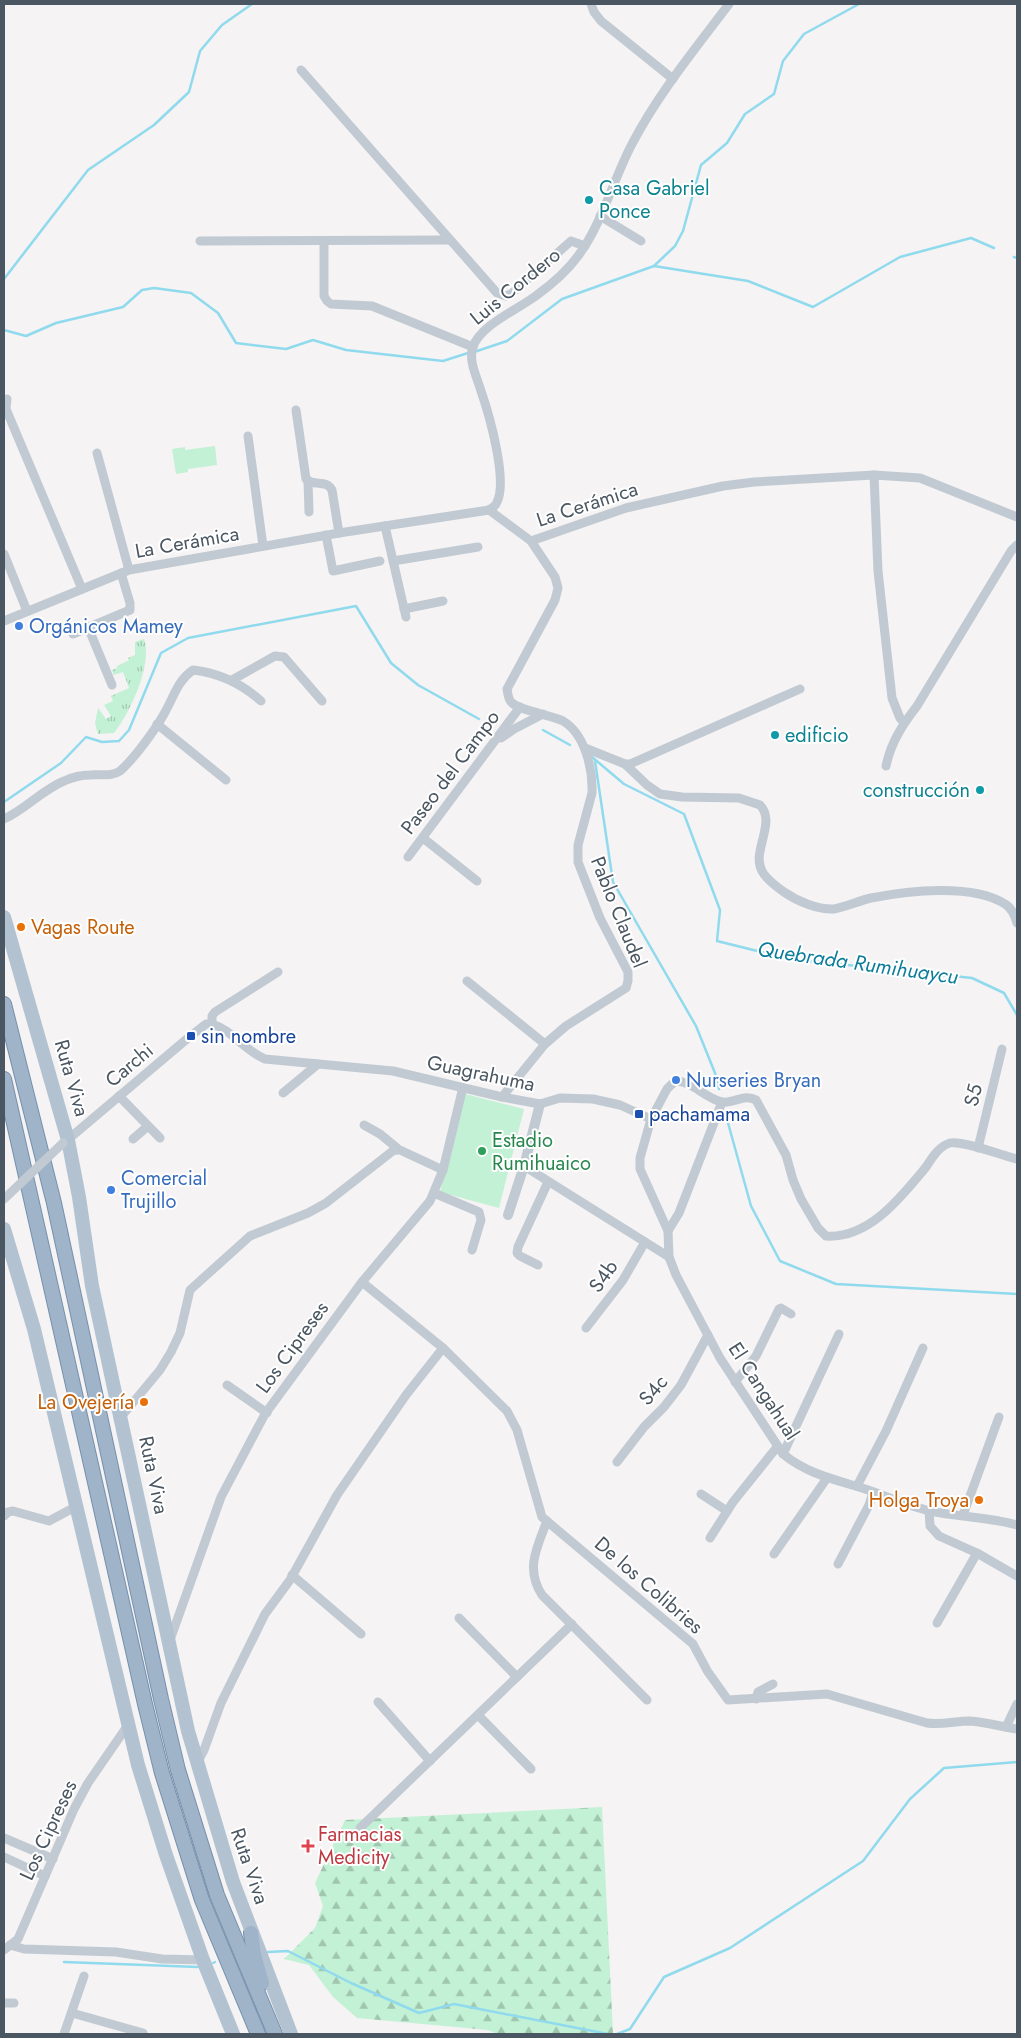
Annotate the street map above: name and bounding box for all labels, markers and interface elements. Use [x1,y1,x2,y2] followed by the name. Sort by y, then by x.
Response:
[599,174,709,226] place label: Casa Gabriel Ponce
[583,194,595,206] marker: Casa Gabriel Ponce
[464,241,567,332] street label: Luis Cordero
[533,474,642,535] street label: La Cerámica
[133,519,241,566] street label: La Cerámica
[29,612,183,641] place label: Orgánicos Mamey
[13,620,25,632] marker: Orgánicos Mamey
[394,704,507,840] street label: Paseo del Campo
[785,721,849,750] place label: edificio
[769,729,781,741] marker: edificio
[863,776,970,805] place label: construcción
[974,784,986,796] marker: construcción
[583,852,654,972] street label: Pablo Claudel
[31,913,135,942] place label: Vagas Route
[15,921,27,933] marker: Vagas Route
[756,934,961,992] water label: Quebrada Rumihuaycu
[201,1022,296,1051] place label: sin nombre
[185,1030,197,1042] marker: sin nombre
[47,1036,96,1120] street label: Ruta Viva
[99,1037,160,1094] street label: Carchi
[424,1048,538,1099] street label: Guagrahuma
[686,1066,821,1095] place label: Nurseries Bryan
[670,1074,682,1086] marker: Nurseries Bryan
[957,1081,990,1109] street label: S5
[649,1100,750,1129] place label: pachamama
[633,1108,645,1120] marker: pachamama
[492,1126,591,1178] place label: Estadio Rumihuaico
[476,1145,488,1157] marker: Estadio Rumihuaico
[121,1164,207,1216] place label: Comercial Trujillo
[105,1184,117,1196] marker: Comercial Trujillo
[582,1254,625,1299] street label: S4b
[249,1295,336,1399] street label: Los Cipreses
[721,1337,806,1446] street label: El Cangahual
[632,1369,675,1412] street label: S4c
[38,1388,134,1417] place label: La Ovejería
[138,1396,150,1408] marker: La Ovejería
[131,1433,176,1517] street label: Ruta Viva
[869,1486,969,1515] place label: Holga Troya
[973,1494,985,1506] marker: Holga Troya
[588,1530,709,1641] street label: De los Colibries
[13,1775,84,1885] street label: Los Cipreses
[318,1820,402,1872] place label: Farmacias Medicity
[223,1824,276,1908] street label: Ruta Viva
[302,1840,314,1852] marker: Farmacias Medicity

